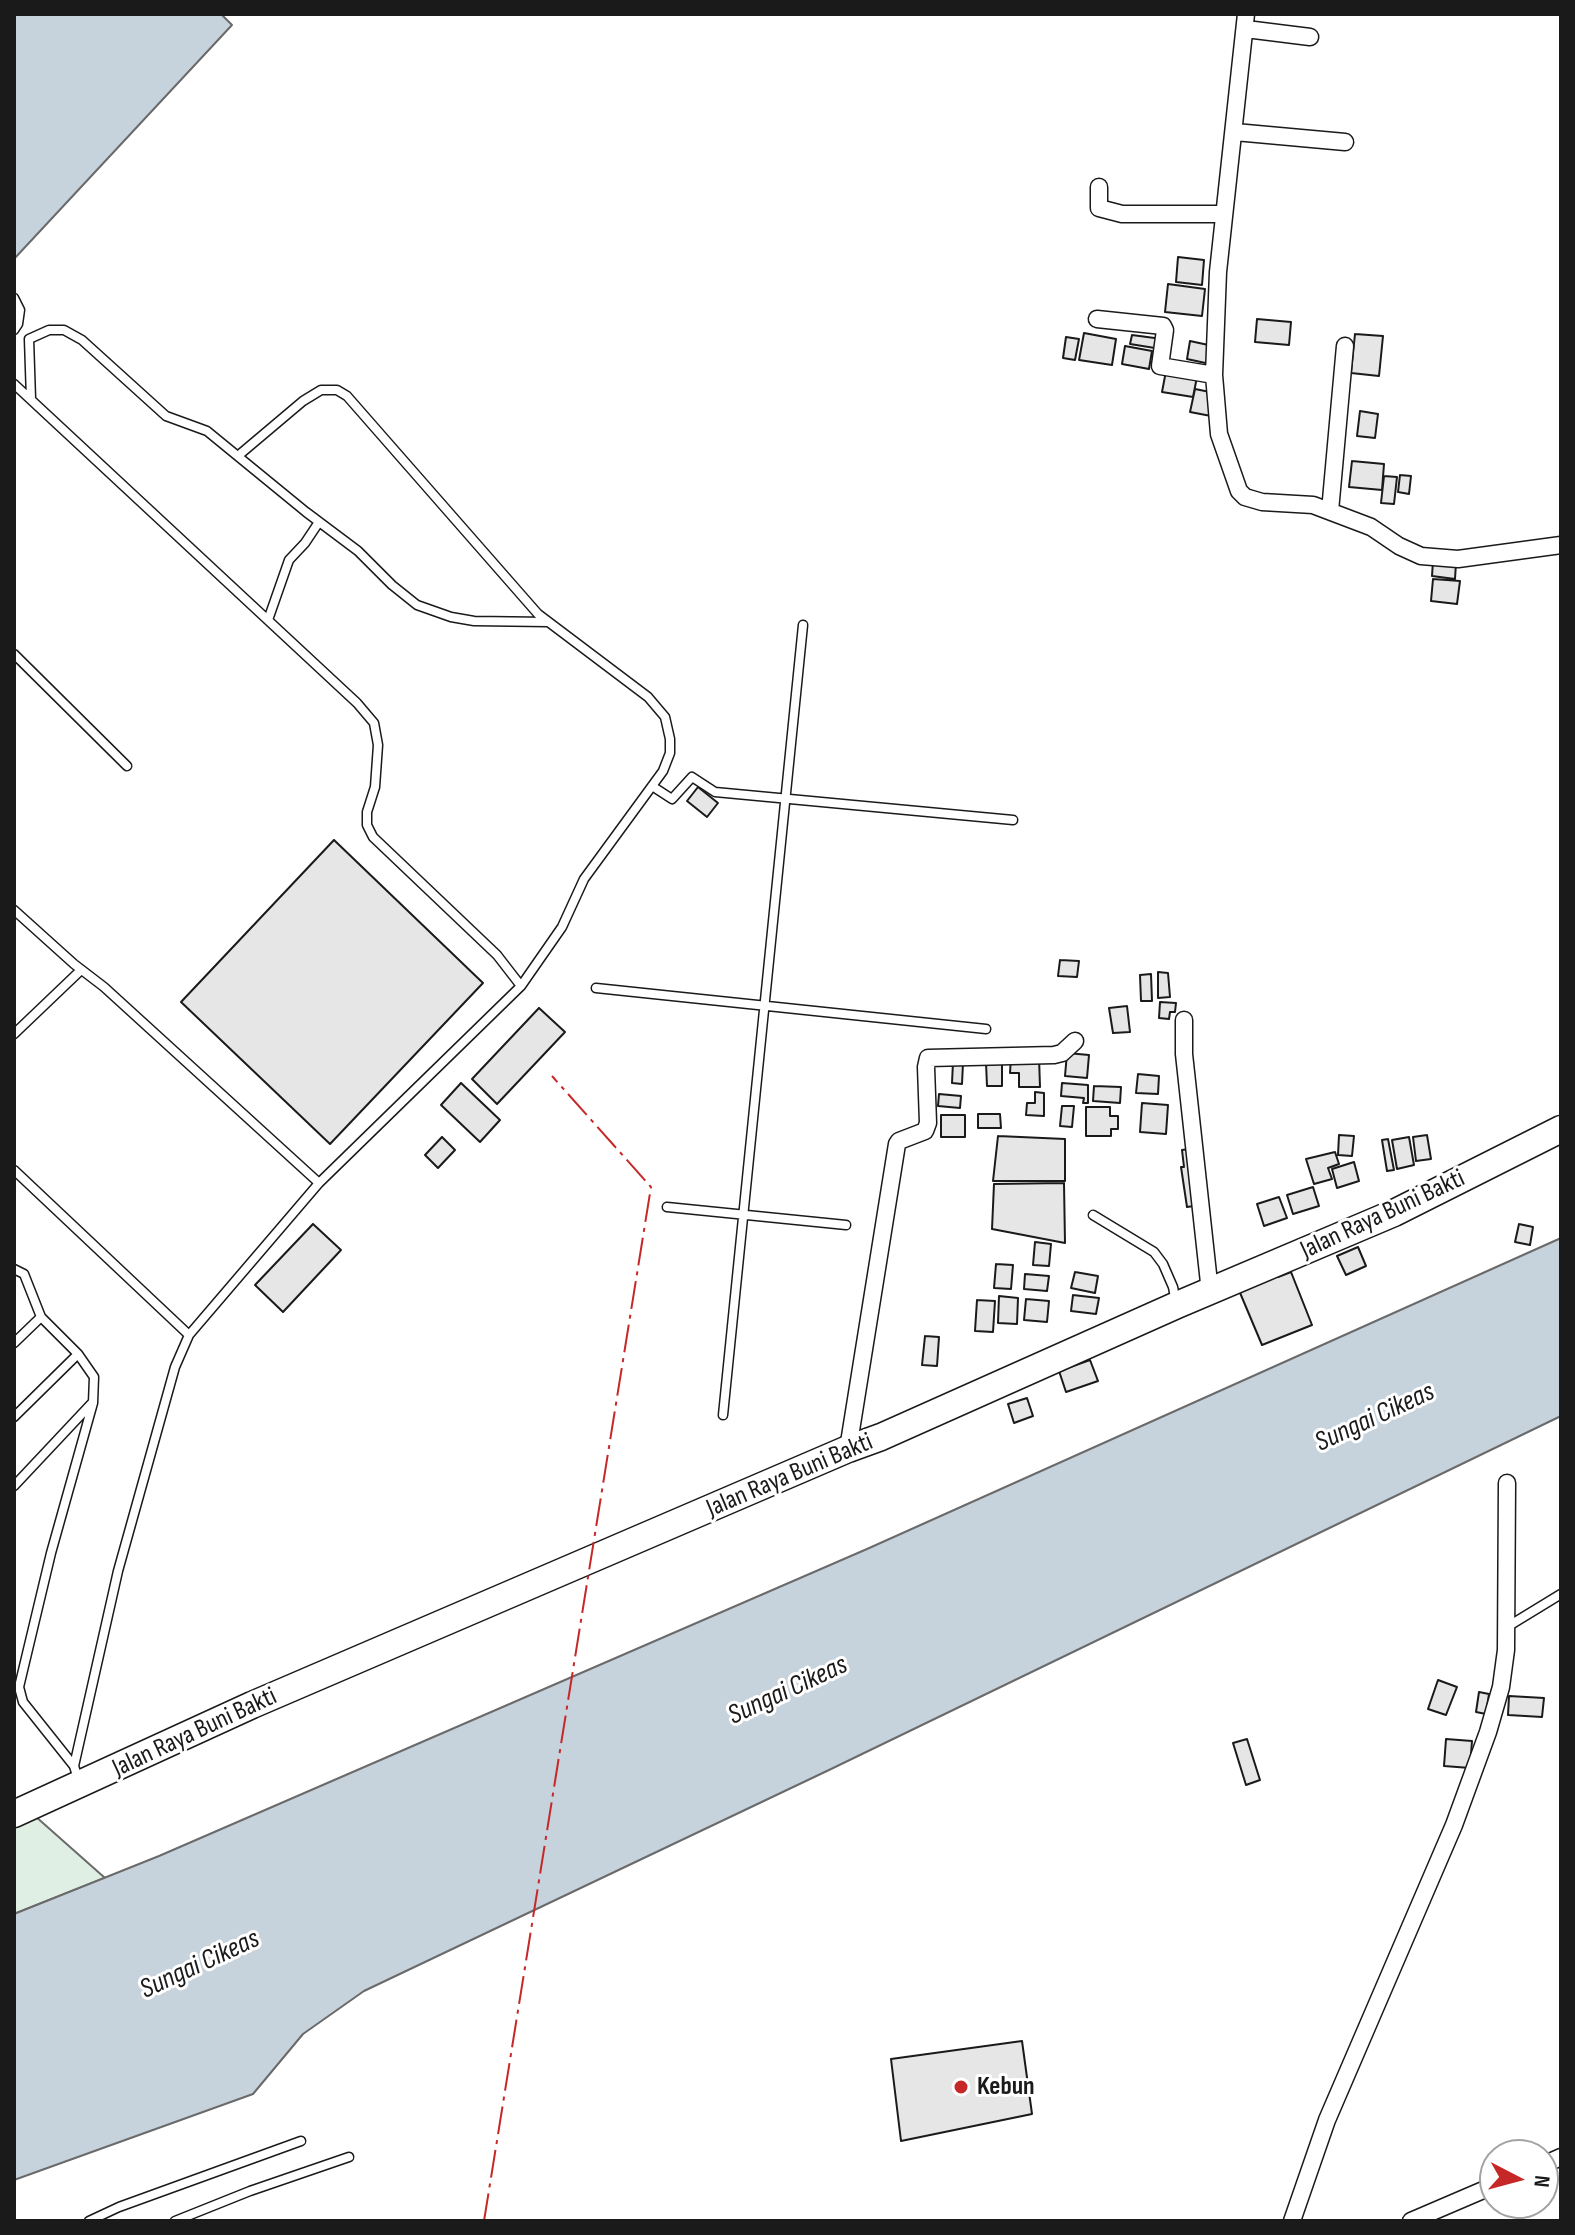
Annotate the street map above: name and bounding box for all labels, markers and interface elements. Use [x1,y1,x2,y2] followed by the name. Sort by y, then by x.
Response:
[1296,1163,1470,1267] street label: Jalan Raya Buni Bakti
[1310,1376,1440,1460] water label: Sungai Cikeas
[702,1427,878,1525] street label: Jalan Raya Buni Bakti
[723,1649,853,1733] water label: Sungai Cikeas
[108,1681,282,1785] street label: Jalan Raya Buni Bakti
[135,1923,265,2007] water label: Sungai Cikeas
[977,2071,1035,2103] place label: Kebun
[952,2078,970,2096] marker: Kebun
[1479,2139,1559,2219] north arrow
[1527,2174,1555,2189] text: N

